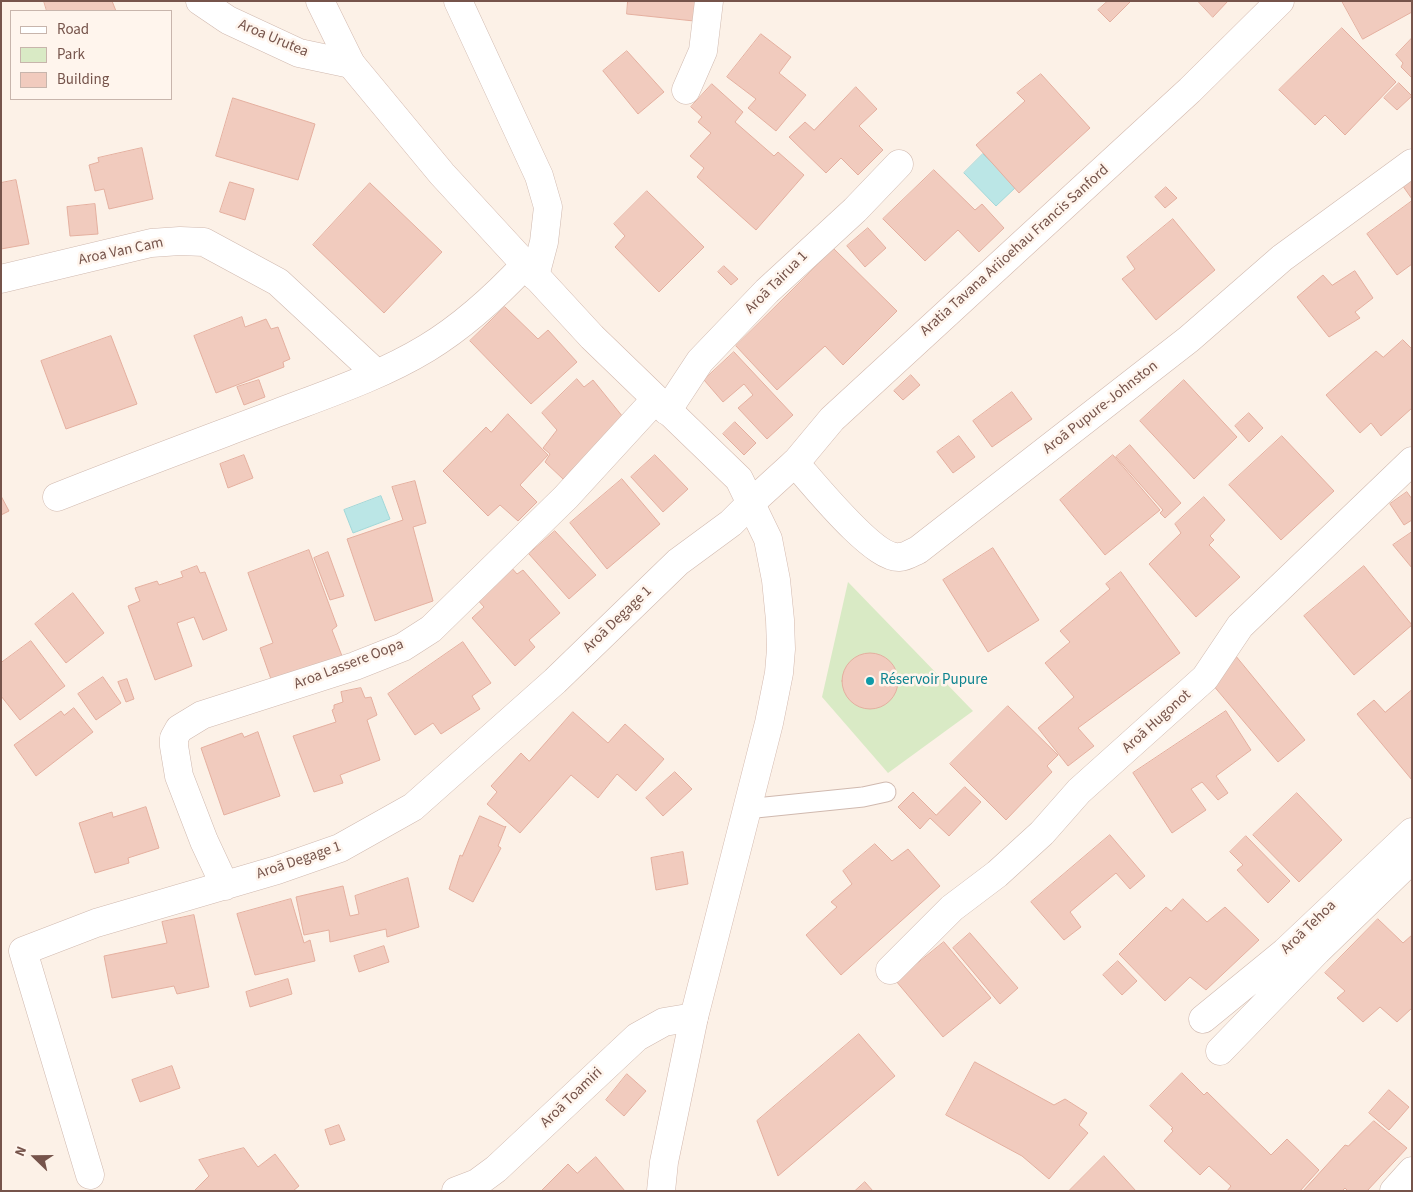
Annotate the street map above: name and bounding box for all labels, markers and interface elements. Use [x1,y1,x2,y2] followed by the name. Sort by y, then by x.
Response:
[10,10,172,100] legend
[235,16,311,62] street label: Aroa Urutea
[57,19,89,40] text: Road
[57,44,85,65] text: Park
[57,69,109,90] text: Building
[917,162,1113,340] street label: Aratia Tavana Ariioehau Francis Sanford
[77,234,165,270] street label: Aroa Van Cam
[742,248,812,318] street label: Aroā Tairua 1
[1040,358,1162,458] street label: Aroā Pupure-Johnston
[580,583,656,657] street label: Aroā Degage 1
[292,636,406,694] street label: Aroa Lassere Oopa
[880,672,988,690] place label: Réservoir Pupure
[864,675,876,687] marker: Réservoir Pupure
[1119,686,1195,758] street label: Aroā Hugonot
[254,838,344,884] street label: Aroā Degage 1
[1278,897,1340,959] street label: Aroā Tehoa
[537,1064,607,1132] street label: Aroā Toamiri
[10,1132,60,1182] north arrow
[10,1143,32,1159] text: N

